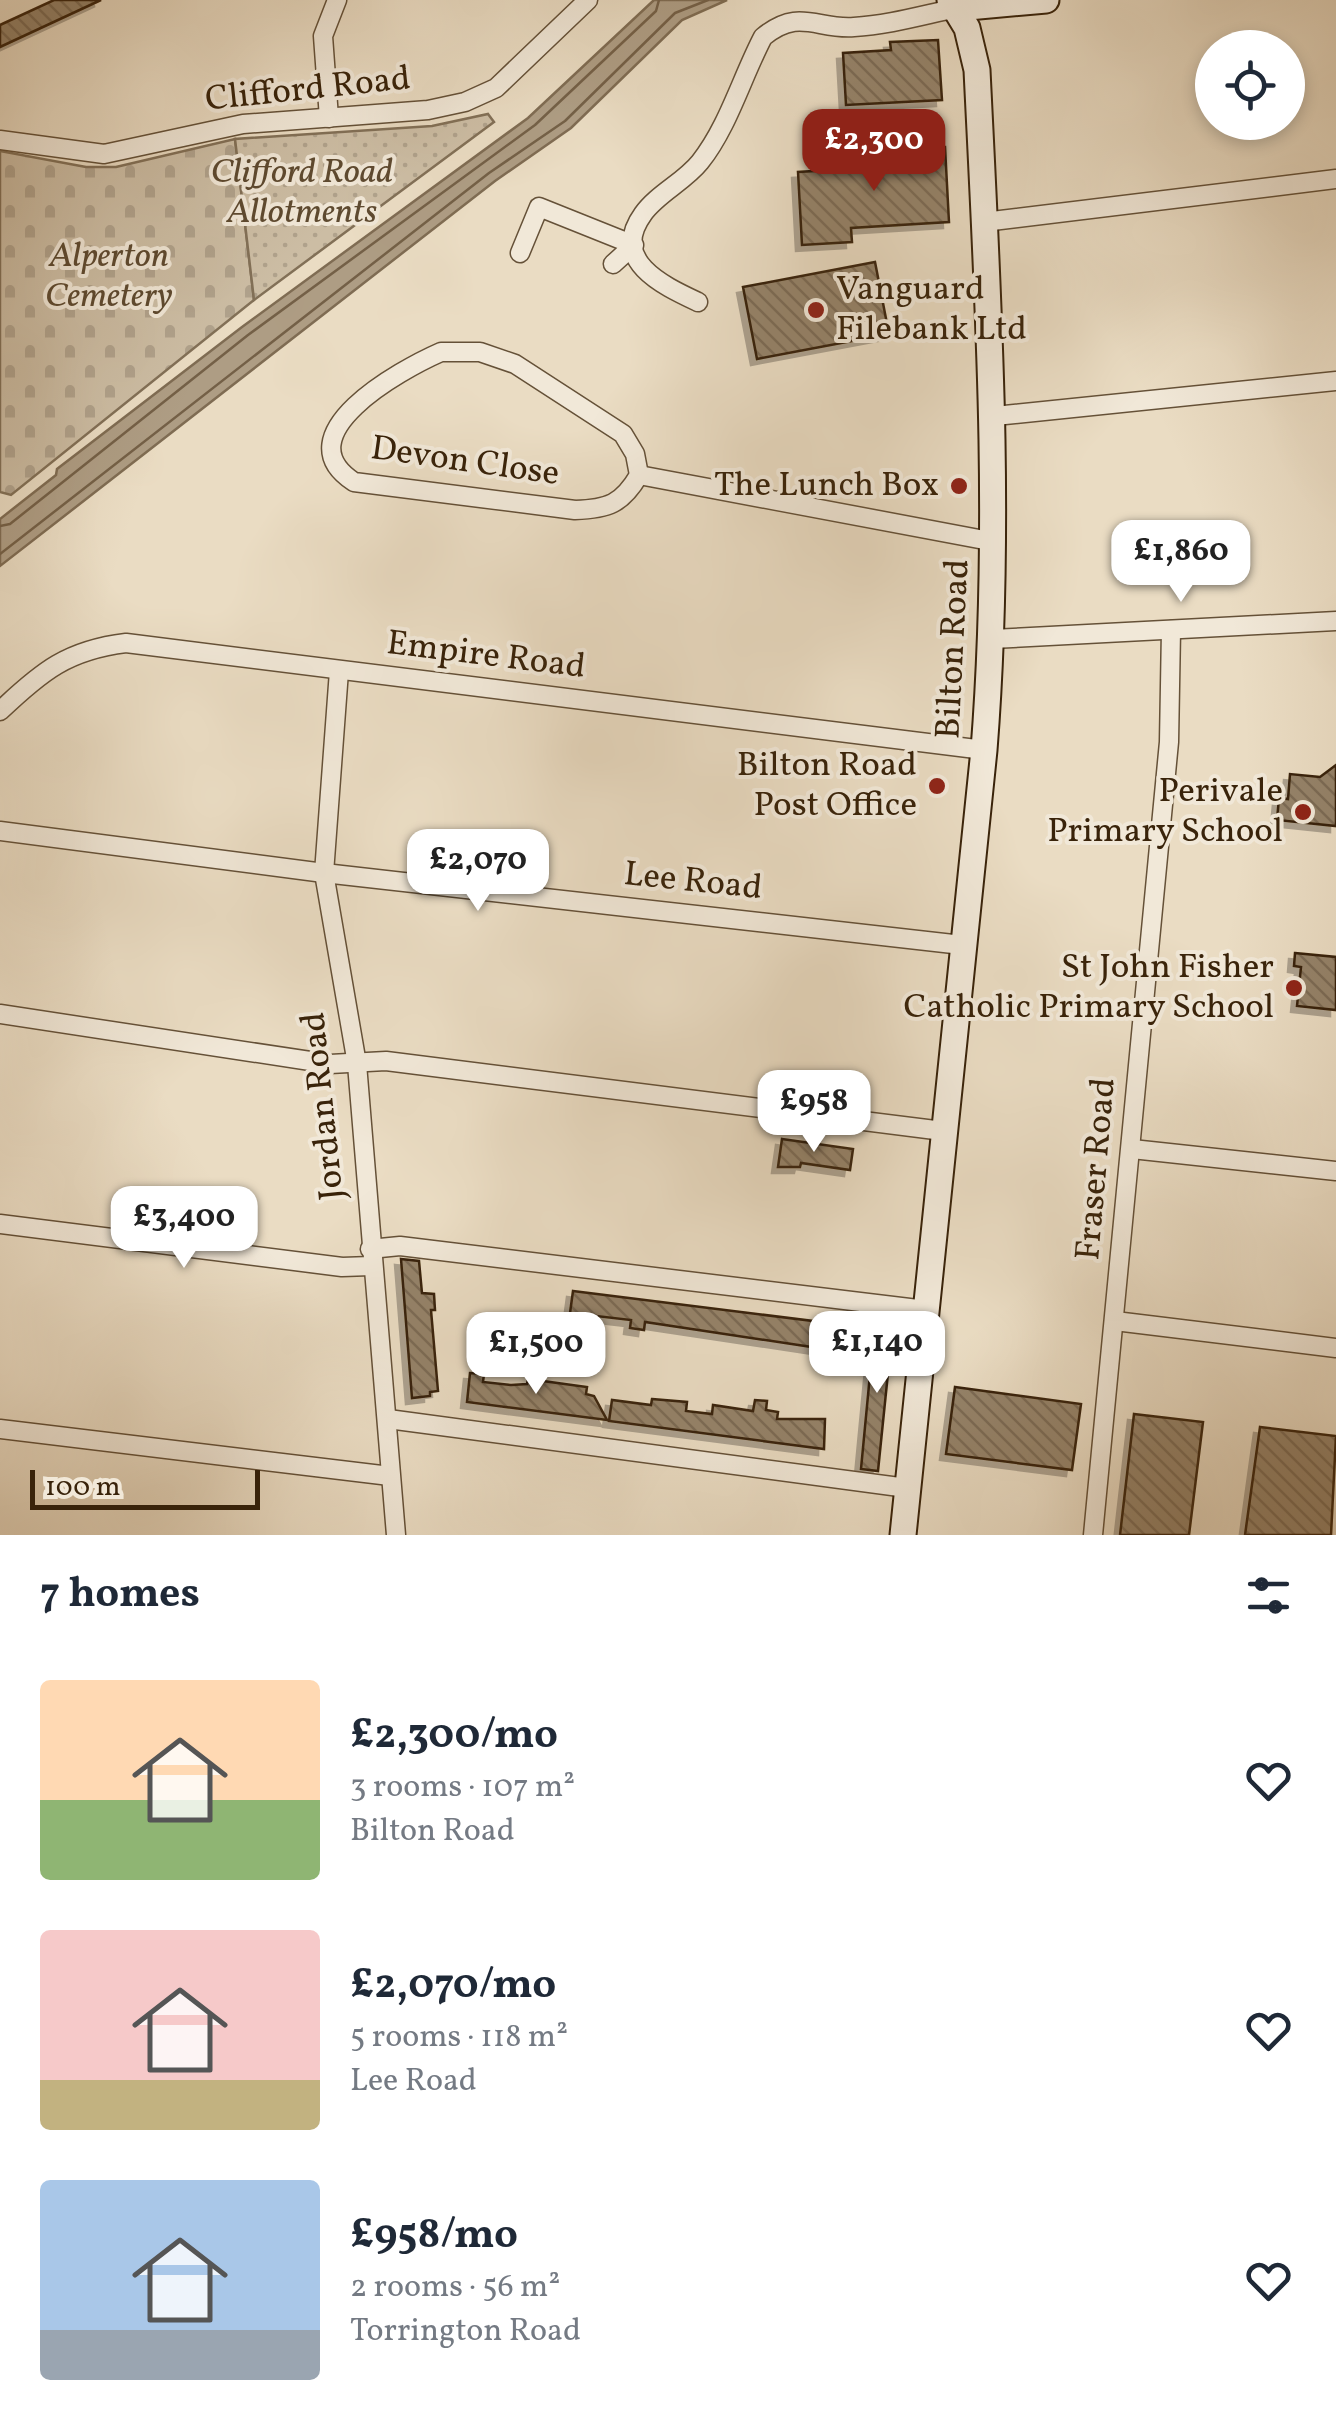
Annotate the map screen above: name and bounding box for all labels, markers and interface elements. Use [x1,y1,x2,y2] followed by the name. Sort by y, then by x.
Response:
[1195,30,1305,140] map controls
[1195,30,1305,140] button: locate
[203,55,413,125] street label: Clifford Road
[793,109,955,194] pin: £2,300
[824,119,924,163] text: £2,300
[211,149,393,237] park label: Clifford Road Allotments
[45,233,173,321] park label: Alperton Cemetery
[836,266,1027,354] place label: Vanguard Filebank Ltd
[805,299,827,321] marker: Vanguard Filebank Ltd
[368,425,562,499] street label: Devon Close
[714,462,939,510] place label: The Lunch Box
[948,475,970,497] marker: The Lunch Box
[1100,520,1262,605] pin: £1,860
[1133,530,1229,574] text: £1,860
[925,558,983,740] street label: Bilton Road
[384,620,588,692] street label: Empire Road
[737,742,917,830] place label: Bilton Road Post Office
[1047,768,1283,856] place label: Perivale Primary School
[926,775,948,797] marker: Bilton Road Post Office
[1292,801,1314,823] marker: Perivale Primary School
[397,829,559,914] pin: £2,070
[429,839,527,883] text: £2,070
[621,851,765,913] street label: Lee Road
[903,944,1274,1032] place label: St John Fisher Catholic Primary School
[1283,977,1305,999] marker: St John Fisher Catholic Primary School
[290,1010,358,1202] street label: Jordan Road
[755,1070,873,1155] pin: £958
[1065,1076,1129,1262] street label: Fraser Road
[780,1080,848,1124] text: £958
[103,1186,265,1271] pin: £3,400
[133,1196,235,1240] text: £3,400
[796,1311,958,1396] pin: £1,140
[455,1312,617,1397] pin: £1,500
[831,1321,923,1365] text: £1,140
[488,1322,584,1366] text: £1,500
[30,1465,260,1510] scale bar
[45,1468,120,1507] text: 100 m
[40,1566,200,1625] text: 7 homes
[1241,1568,1296,1623] icon: filters
[350,1707,558,1766] text: £2,300/mo
[120,1720,240,1840] icon: home
[1241,1753,1296,1808] icon: heart
[350,1766,575,1810] text: 3 rooms · 107 m²
[350,1810,515,1854] text: Bilton Road
[350,1957,556,2016] text: £2,070/mo
[120,1970,240,2090] icon: home
[1241,2003,1296,2058] icon: heart
[350,2016,568,2060] text: 5 rooms · 118 m²
[350,2060,477,2104] text: Lee Road
[350,2207,518,2266] text: £958/mo
[120,2220,240,2340] icon: home
[1241,2253,1296,2308] icon: heart
[350,2266,560,2310] text: 2 rooms · 56 m²
[350,2310,581,2354] text: Torrington Road

